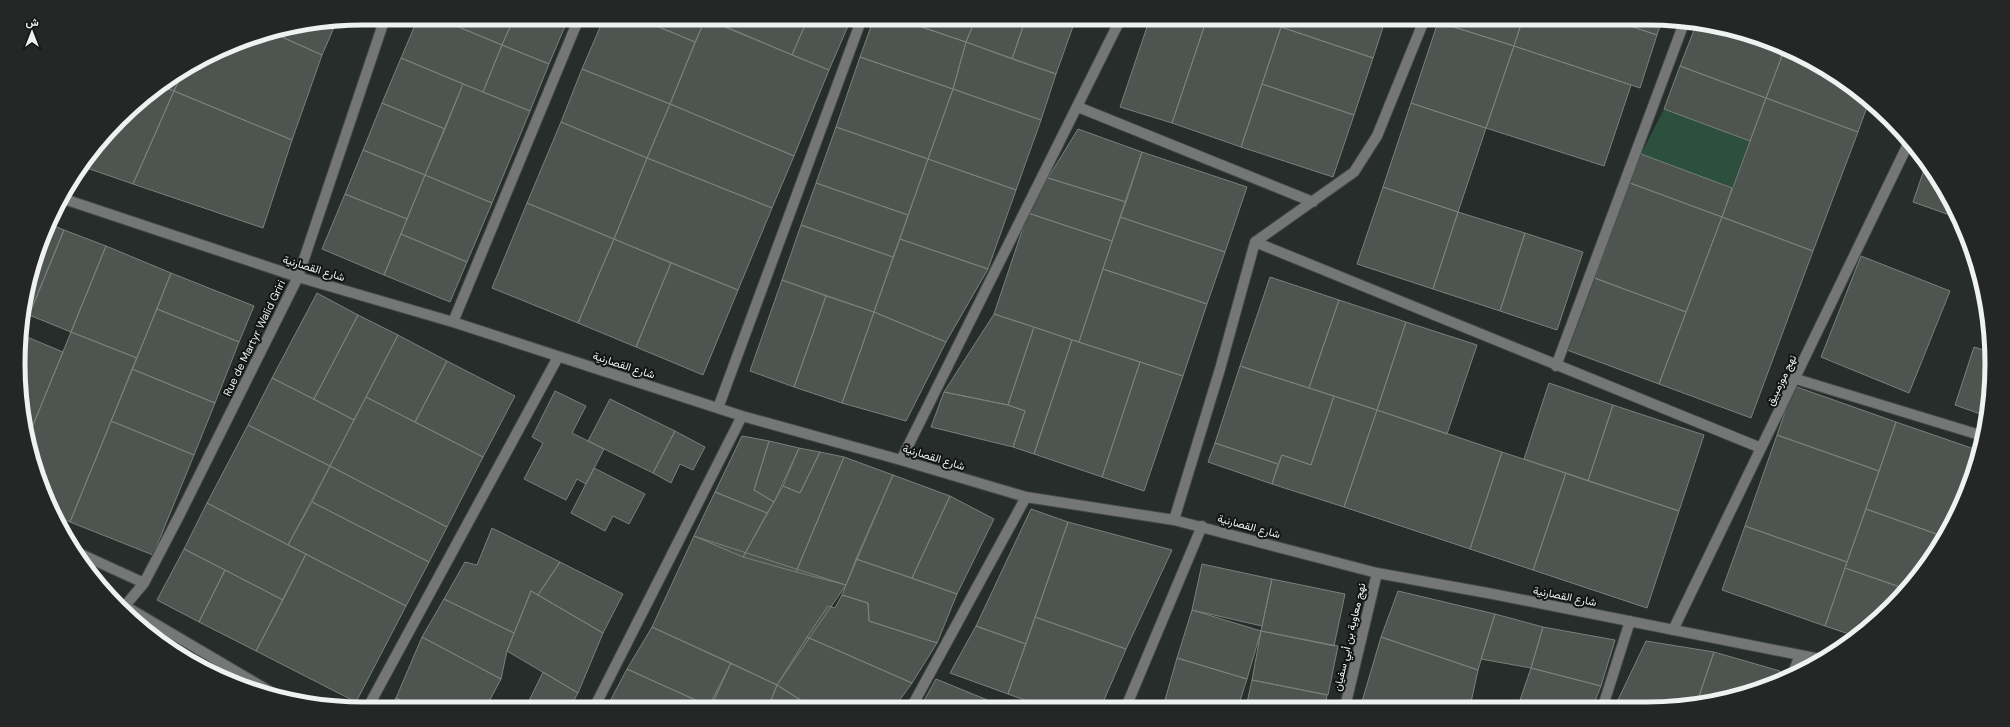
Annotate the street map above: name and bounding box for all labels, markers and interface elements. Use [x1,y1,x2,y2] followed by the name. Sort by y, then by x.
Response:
[12,12,52,52] north arrow
[25,15,39,29] text: ش
[281,252,347,285] street label: شارع القصارنية
[220,278,288,398] street label: Rue de Martyr Walid Griri
[591,348,657,383] street label: شارع القصارنية
[1763,352,1800,408] street label: نهج موزمبيق
[901,441,967,474] street label: شارع القصارنية
[1216,511,1282,542] street label: شارع القصارنية
[1330,582,1371,693] street label: نهج معاوية بن أبي سفيان
[1532,583,1598,610] street label: شارع القصارنية

